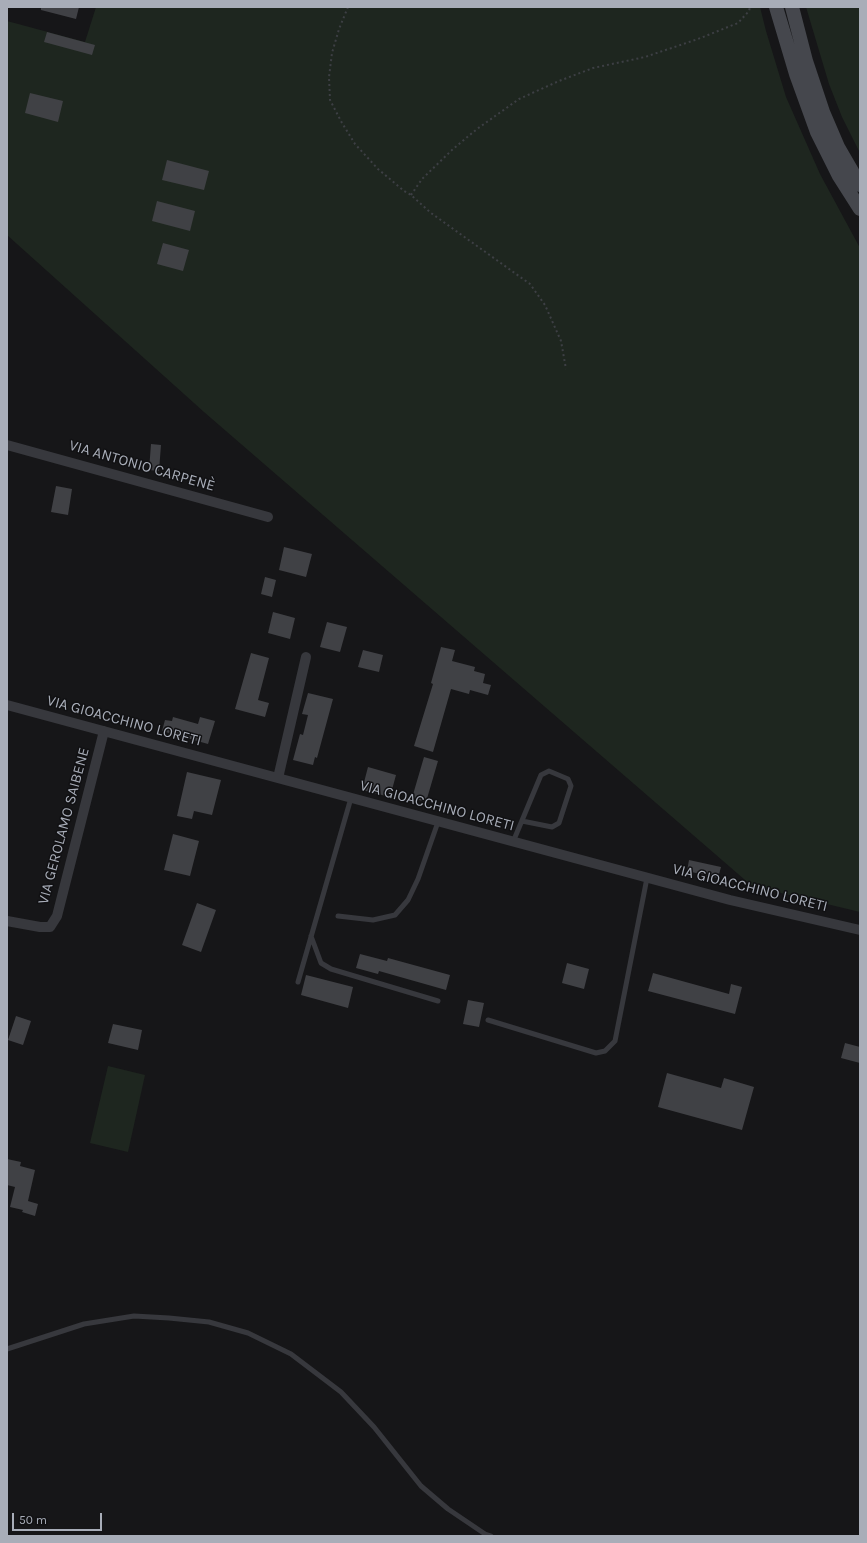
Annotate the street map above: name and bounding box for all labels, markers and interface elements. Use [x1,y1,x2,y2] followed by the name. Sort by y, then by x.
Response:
[67,437,217,495] street label: VIA ANTONIO CARPENÈ
[45,692,203,750] street label: VIA GIOACCHINO LORETI
[34,746,94,906] street label: VIA GEROLAMO SAIBENE
[358,777,516,835] street label: VIA GIOACCHINO LORETI
[671,860,829,916] street label: VIA GIOACCHINO LORETI
[14,1505,104,1531] scale bar
[19,1513,47,1527] text: 50 m

